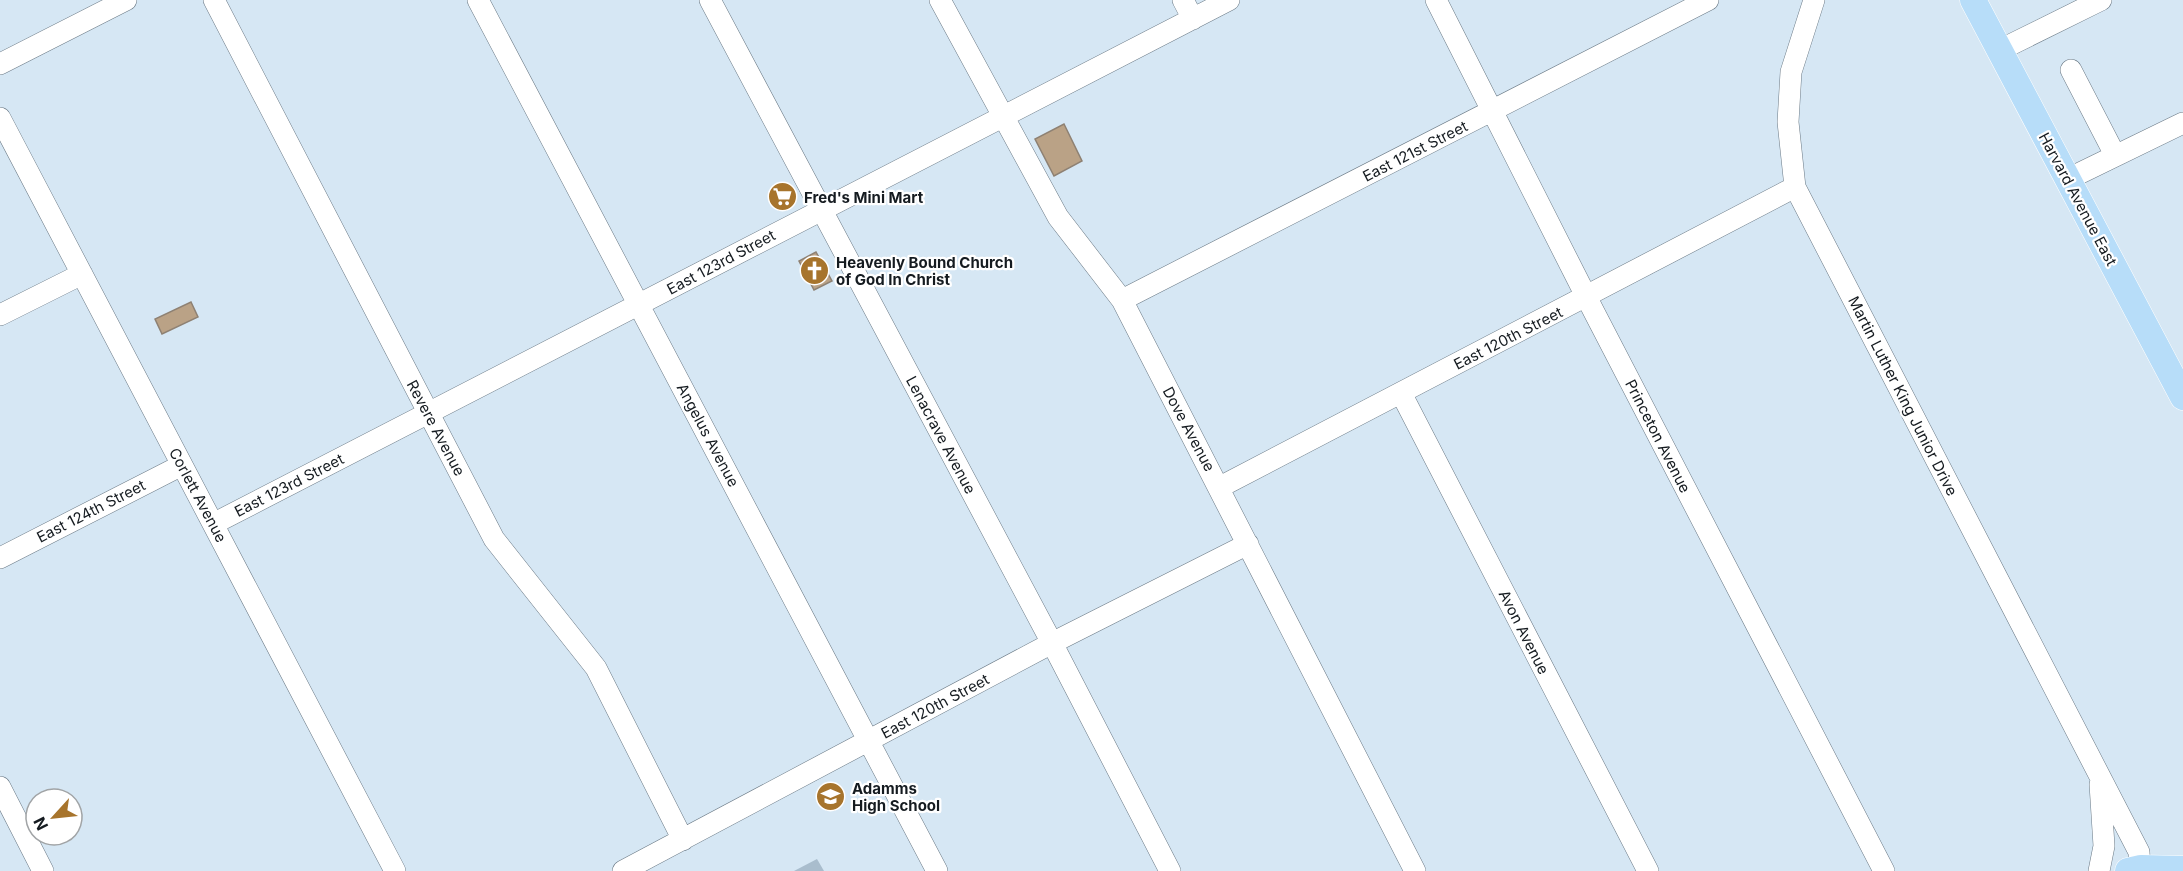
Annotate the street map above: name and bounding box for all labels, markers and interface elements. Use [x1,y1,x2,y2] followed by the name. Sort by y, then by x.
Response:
[1359,116,1471,186] street label: East 121st Street
[2035,129,2121,269] street label: Harvard Avenue East
[767,181,799,213] supermarket icon: Fred's Mini Mart
[804,188,924,207] place label: Fred's Mini Mart
[664,225,779,299] street label: East 123rd Street
[836,253,1013,289] place label: Heavenly Bound Church of God In Christ
[799,255,831,287] church icon: Heavenly Bound Church of God In Christ
[1844,293,1962,499] street label: Martin Luther King Junior Drive
[1450,302,1566,374] street label: East 120th Street
[902,373,980,497] street label: Lenacrave Avenue
[1621,376,1695,496] street label: Princeton Avenue
[403,377,469,479] street label: Revere Avenue
[673,380,743,490] street label: Angelus Avenue
[1159,383,1219,475] street label: Dove Avenue
[165,444,231,546] street label: Corlett Avenue
[231,449,347,521] street label: East 123rd Street
[33,475,149,547] street label: East 124th Street
[1495,587,1553,677] street label: Avon Avenue
[878,669,992,742] street label: East 120th Street
[852,779,940,815] place label: Adamms High School
[815,781,847,813] school or university icon: Adamms High School
[24,787,84,847] north arrow
[29,814,52,834] text: N

